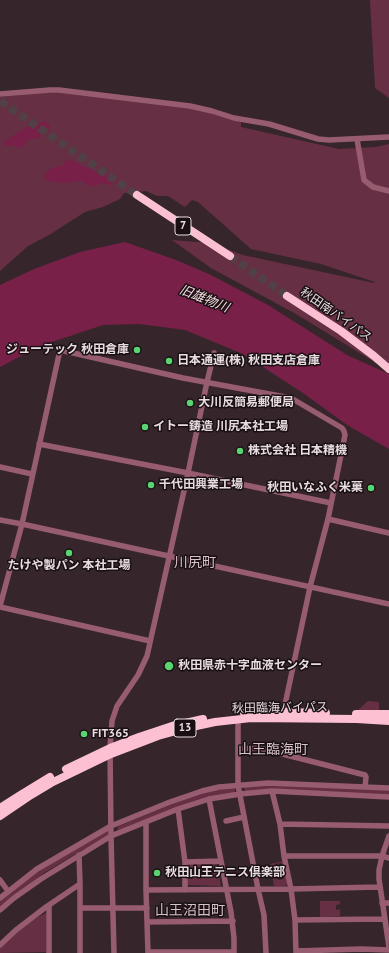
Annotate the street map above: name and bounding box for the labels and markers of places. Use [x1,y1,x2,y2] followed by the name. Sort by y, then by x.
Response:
[6,343,129,357] place label: ジューテック 秋田倉庫
[132,345,142,355] marker: ジューテック 秋田倉庫
[177,354,320,368] place label: 日本通運(株) 秋田支店倉庫
[164,356,174,366] marker: 日本通運(株) 秋田支店倉庫
[198,396,294,410] place label: 大川反簡易郵便局
[185,398,195,408] marker: 大川反簡易郵便局
[153,420,288,434] place label: イトー鋳造 川尻本社工場
[140,422,150,432] marker: イトー鋳造 川尻本社工場
[248,444,347,458] place label: 株式会社 日本精機
[235,446,245,456] marker: 株式会社 日本精機
[159,478,243,492] place label: 千代田興業工場
[146,480,156,490] marker: 千代田興業工場
[267,481,363,495] place label: 秋田いなふく米菓
[366,483,376,493] marker: 秋田いなふく米菓
[64,548,74,558] marker: たけや製パン 本社工場
[7,559,131,573] place label: たけや製パン 本社工場
[178,659,322,673] place label: 秋田県赤十字血液センター
[163,660,175,672] marker: 秋田県赤十字血液センター
[92,727,129,741] place label: FIT365
[79,729,89,739] marker: FIT365
[165,866,285,880] place label: 秋田山王テニス倶楽部
[152,868,162,878] marker: 秋田山王テニス倶楽部

